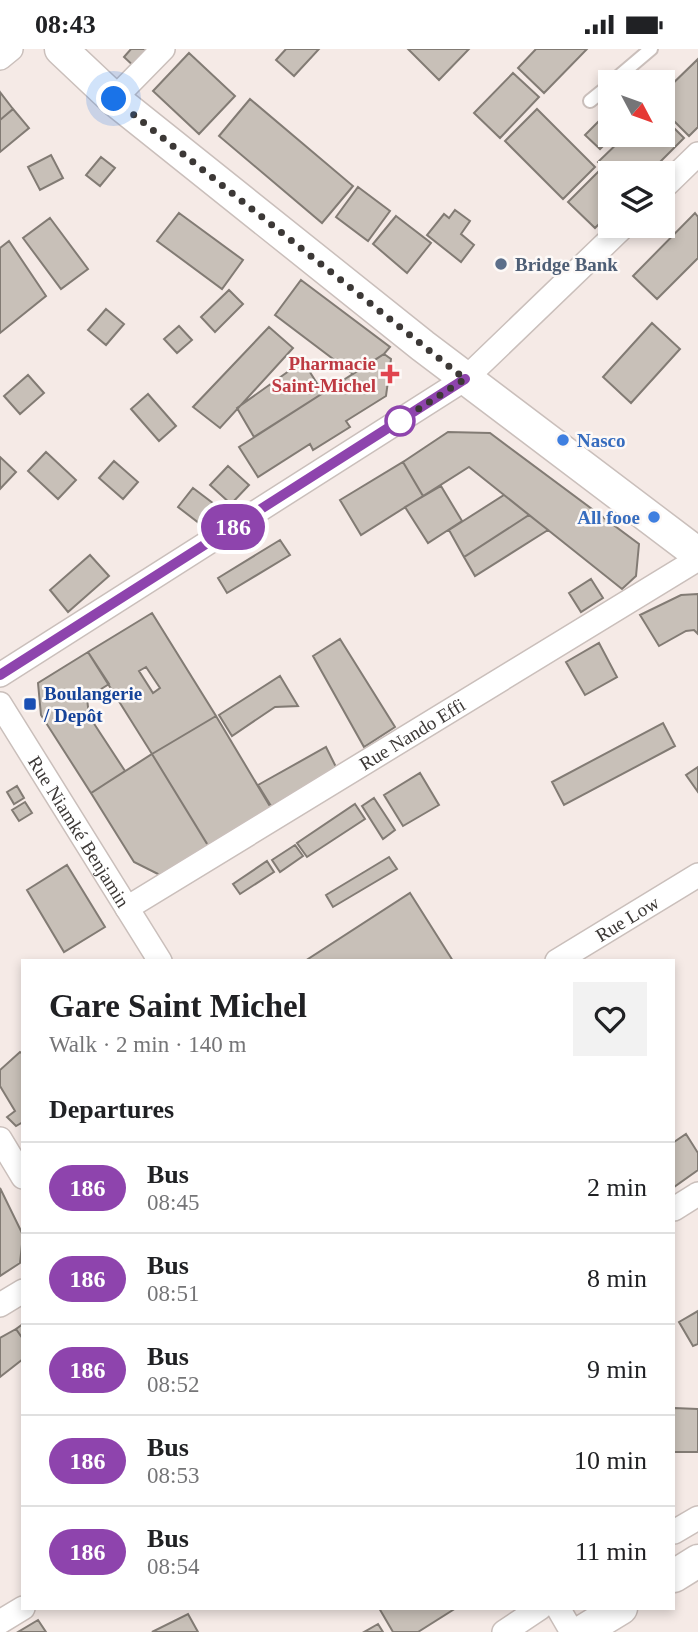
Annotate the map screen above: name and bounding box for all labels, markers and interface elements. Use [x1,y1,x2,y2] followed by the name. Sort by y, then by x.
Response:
[35,10,96,39] text: 08:43
[598,70,676,147] north arrow
[598,70,675,238] map controls
[96,81,131,116] your location
[598,161,675,238] button: layers
[515,254,618,275] place label: Bridge Bank
[493,256,509,272] marker: Bridge Bank
[272,353,376,396] place label: Pharmacie Saint-Michel
[382,366,398,382] marker: Pharmacie Saint-Michel
[385,406,415,436] unlabelled marker
[577,430,626,451] place label: Nasco
[555,432,571,448] marker: Nasco
[193,504,273,550] line badge: 186
[577,507,640,528] place label: All fooe
[646,509,662,525] marker: All fooe
[215,514,251,540] text: 186
[43,683,142,726] place label: Boulangerie / Depôt
[355,694,469,774] street label: Rue Nando Effi
[22,696,38,712] marker: Boulangerie / Depôt
[24,752,134,911] street label: Rue Niamké Benjamin
[592,891,663,946] street label: Rue Low
[573,982,647,1056] button: heart
[49,988,307,1024] text: Gare Saint Michel
[49,1032,246,1057] text: Walk · 2 min · 140 m
[49,1095,174,1124] text: Departures
[147,1160,189,1189] text: Bus
[587,1173,647,1202] text: 2 min
[70,1175,106,1201] text: 186
[147,1190,199,1215] text: 08:45
[147,1251,189,1280] text: Bus
[587,1264,647,1293] text: 8 min
[70,1266,106,1292] text: 186
[147,1281,199,1306] text: 08:51
[147,1342,189,1371] text: Bus
[587,1355,647,1384] text: 9 min
[70,1357,106,1383] text: 186
[147,1372,199,1397] text: 08:52
[147,1433,189,1462] text: Bus
[574,1446,647,1475] text: 10 min
[70,1448,106,1474] text: 186
[147,1463,199,1488] text: 08:53
[147,1524,189,1553] text: Bus
[575,1537,647,1566] text: 11 min
[70,1539,106,1565] text: 186
[147,1554,199,1579] text: 08:54

